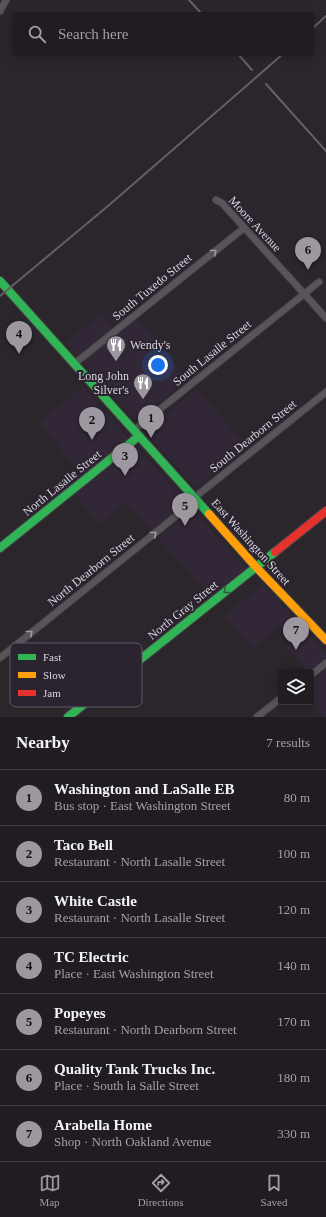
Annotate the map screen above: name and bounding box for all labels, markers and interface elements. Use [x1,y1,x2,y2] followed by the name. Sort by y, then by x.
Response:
[12,12,314,56] search box
[26,23,48,45] icon: search
[58,26,128,42] text: Search here
[226,193,284,255] street label: Moore Avenue
[295,237,321,270] pin: 6
[110,250,195,323] street label: South Tuxedo Street
[210,250,217,257] one-way arrow
[170,317,254,389] street label: South Lasalle Street
[6,321,32,354] pin: 4
[105,334,127,362] restaurant icon: Wendy's
[130,338,171,352] place label: Wendy's
[148,355,168,375] your location
[78,369,129,397] place label: Long John Silver's
[132,372,154,400] restaurant icon: Long John Silver's
[207,396,300,475] street label: South Dearborn Street
[138,405,164,438] pin: 1
[79,407,105,440] pin: 2
[112,443,138,476] pin: 3
[20,447,104,519] street label: North Lasalle Street
[172,493,198,526] pin: 5
[209,496,294,589] street label: East Washington Street
[45,530,138,609] street label: North Dearborn Street
[149,532,156,539] one-way arrow
[145,577,221,642] street label: North Gray Street
[223,587,230,594] one-way arrow
[283,617,309,650] pin: 7
[26,631,33,638] one-way arrow
[10,643,142,707] legend
[43,651,61,663] text: Fast
[43,669,66,681] text: Slow
[278,669,314,705] map controls
[278,669,314,705] button: layers
[43,687,61,699] text: Jam
[16,733,70,752] text: Nearby
[266,735,310,750] text: 7 results
[54,781,234,797] text: Washington and LaSalle EB
[26,790,32,805] text: 1
[284,790,310,805] text: 80 m
[54,798,231,813] text: Bus stop · East Washington Street
[54,837,113,853] text: Taco Bell
[26,846,32,861] text: 2
[277,846,310,861] text: 100 m
[54,854,225,869] text: Restaurant · North Lasalle Street
[54,893,137,909] text: White Castle
[26,902,32,917] text: 3
[277,902,310,917] text: 120 m
[54,910,225,925] text: Restaurant · North Lasalle Street
[54,949,129,965] text: TC Electric
[26,958,32,973] text: 4
[277,958,310,973] text: 140 m
[54,966,214,981] text: Place · East Washington Street
[54,1005,106,1021] text: Popeyes
[26,1014,32,1029] text: 5
[277,1014,310,1029] text: 170 m
[54,1022,237,1037] text: Restaurant · North Dearborn Street
[54,1061,215,1077] text: Quality Tank Trucks Inc.
[26,1070,32,1085] text: 6
[277,1070,310,1085] text: 180 m
[54,1078,199,1093] text: Place · South la Salle Street
[54,1117,152,1133] text: Arabella Home
[26,1126,32,1141] text: 7
[277,1126,310,1141] text: 330 m
[54,1134,211,1149] text: Shop · North Oakland Avenue
[39,1172,61,1208] tab: Map
[138,1172,183,1208] tab: Directions
[261,1172,287,1208] tab: Saved

